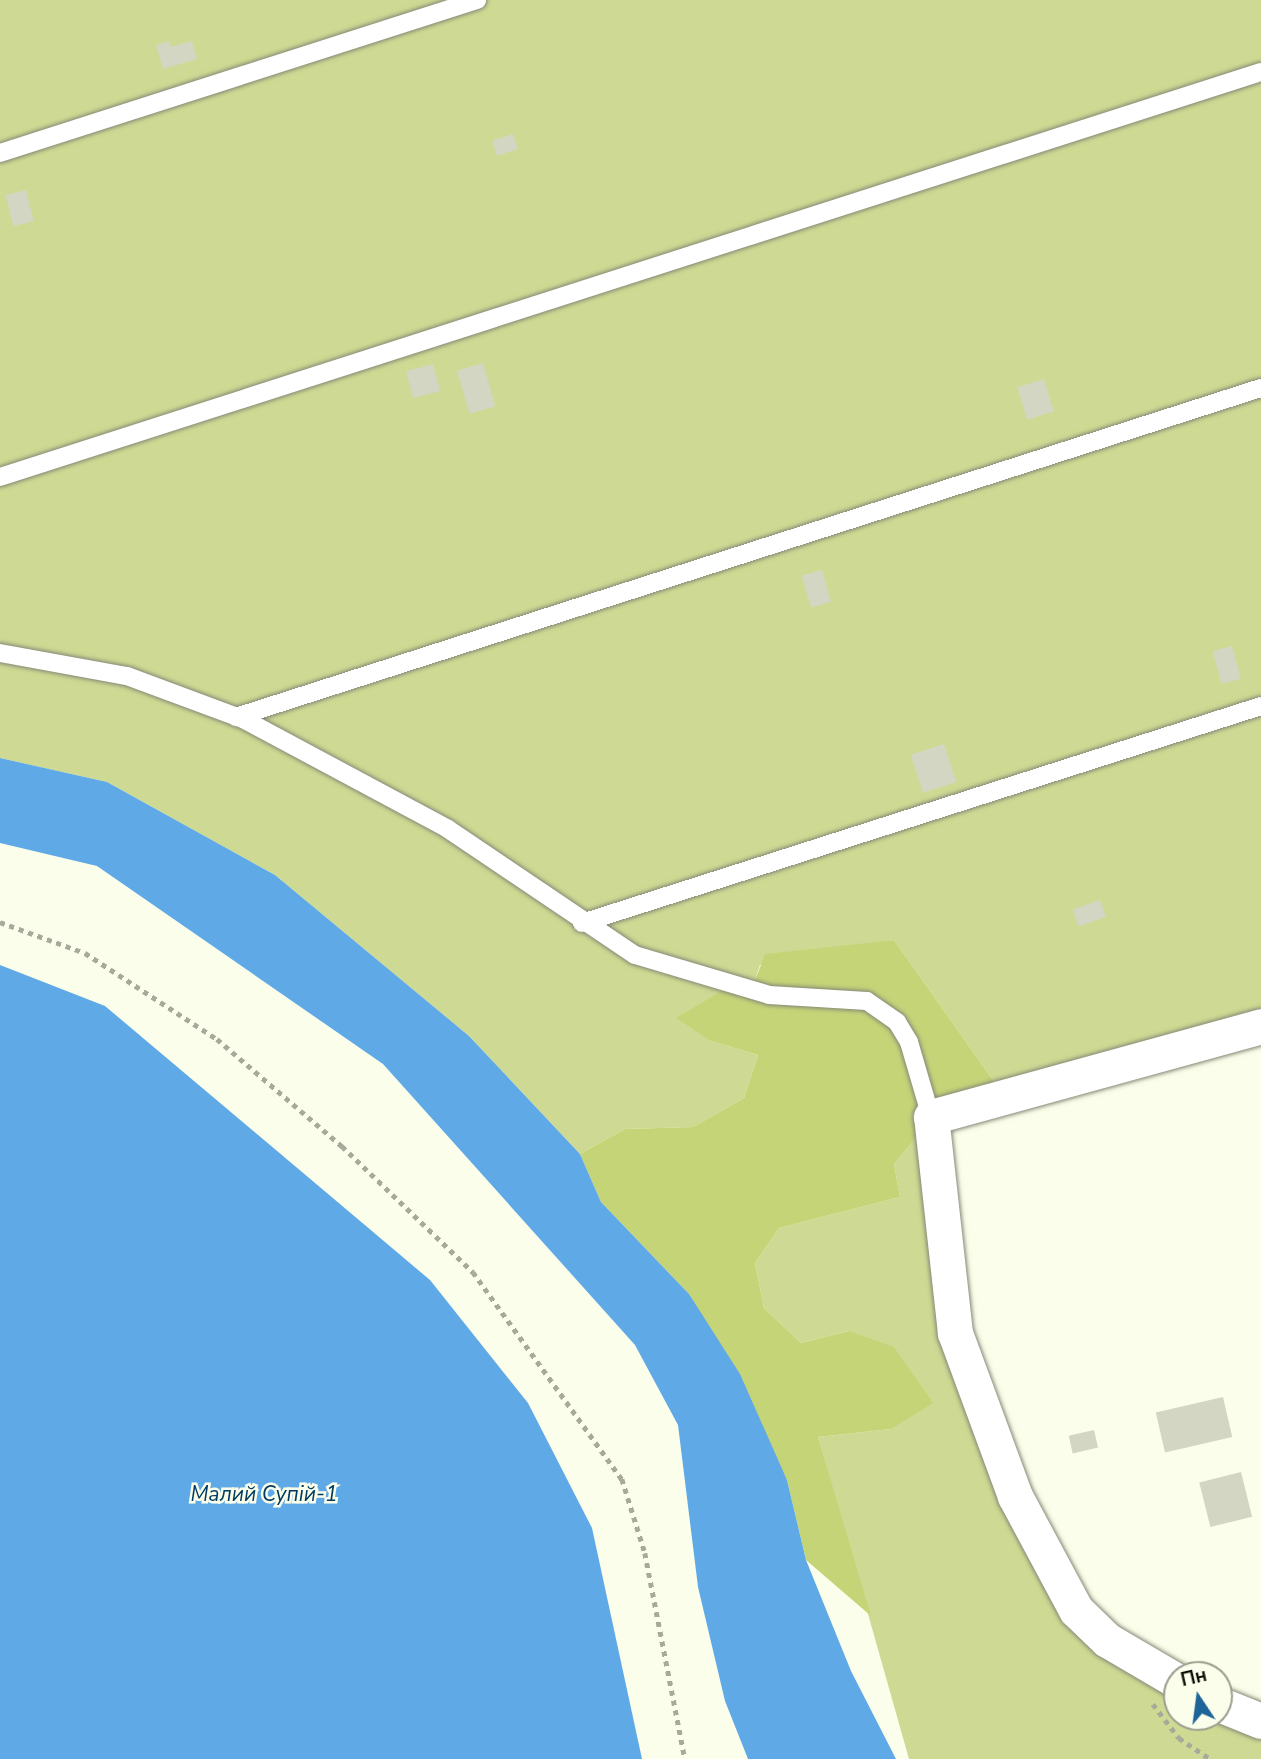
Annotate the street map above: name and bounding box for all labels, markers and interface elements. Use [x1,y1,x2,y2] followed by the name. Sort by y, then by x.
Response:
[190,1481,338,1507] water label: Малий Супій-1
[1163,1661,1233,1731] north arrow
[1178,1662,1209,1693] text: Пн

